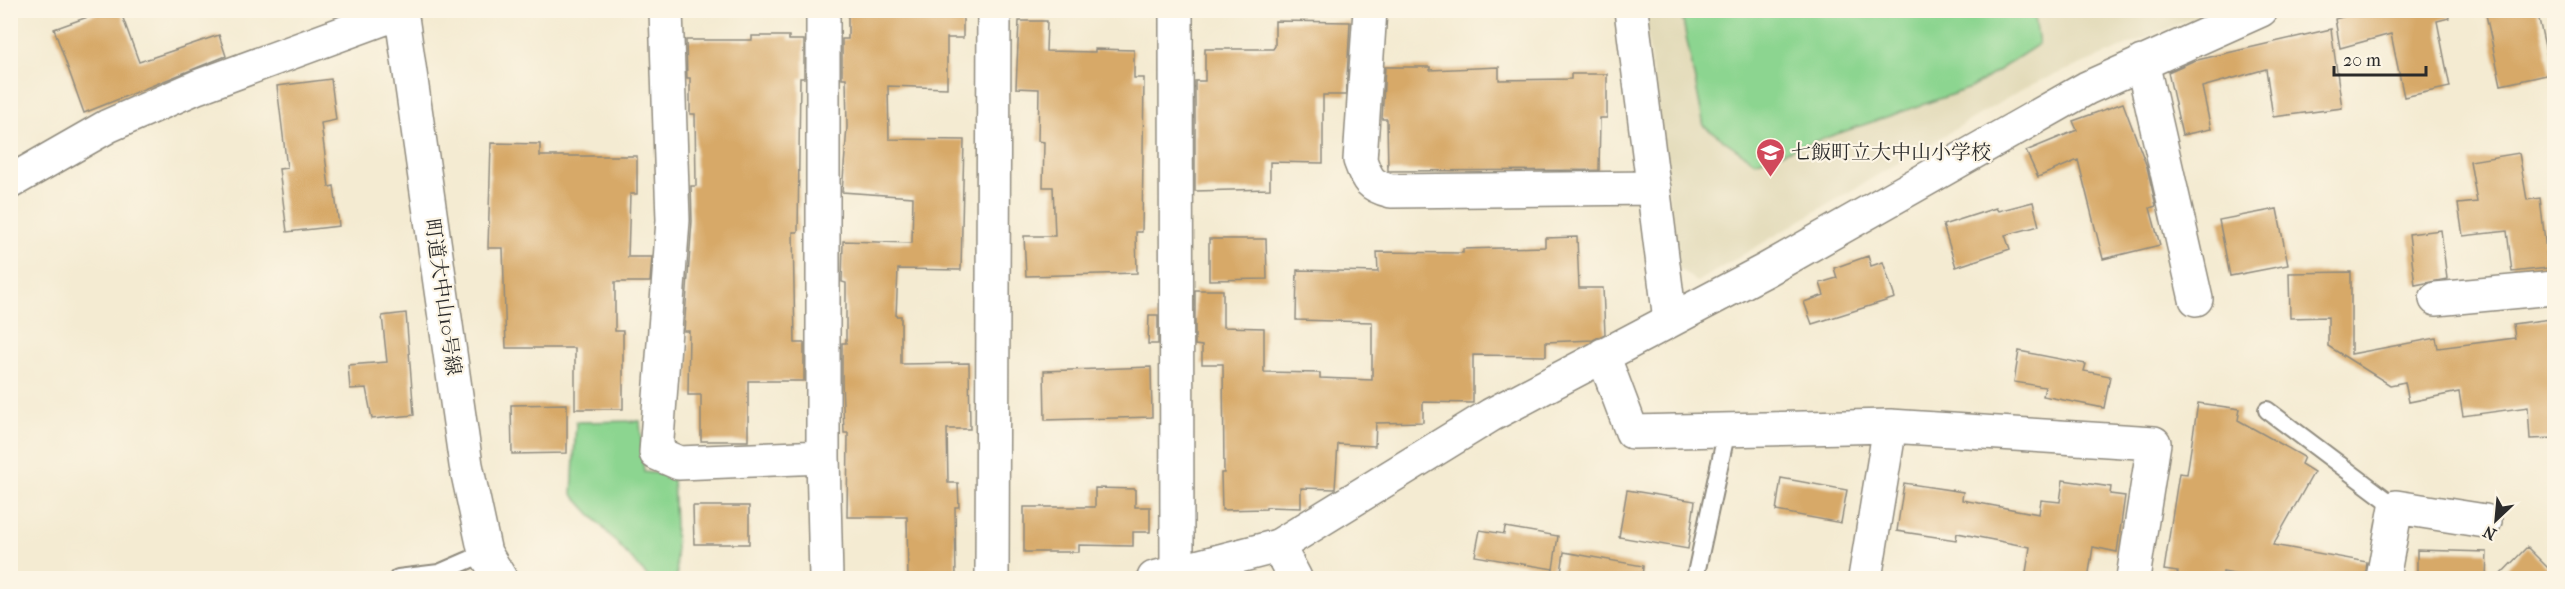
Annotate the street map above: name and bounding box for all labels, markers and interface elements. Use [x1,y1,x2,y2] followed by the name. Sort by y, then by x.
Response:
[2334,39,2426,77] scale bar
[2343,50,2381,71] text: 20 m
[1754,136,1786,178] school or university icon: 七飯町立大中山小学校
[1791,141,1991,164] place label: 七飯町立大中山小学校
[421,217,465,377] street label: 町道大中山10号線
[2466,490,2526,550] north arrow
[2479,521,2499,544] text: N

